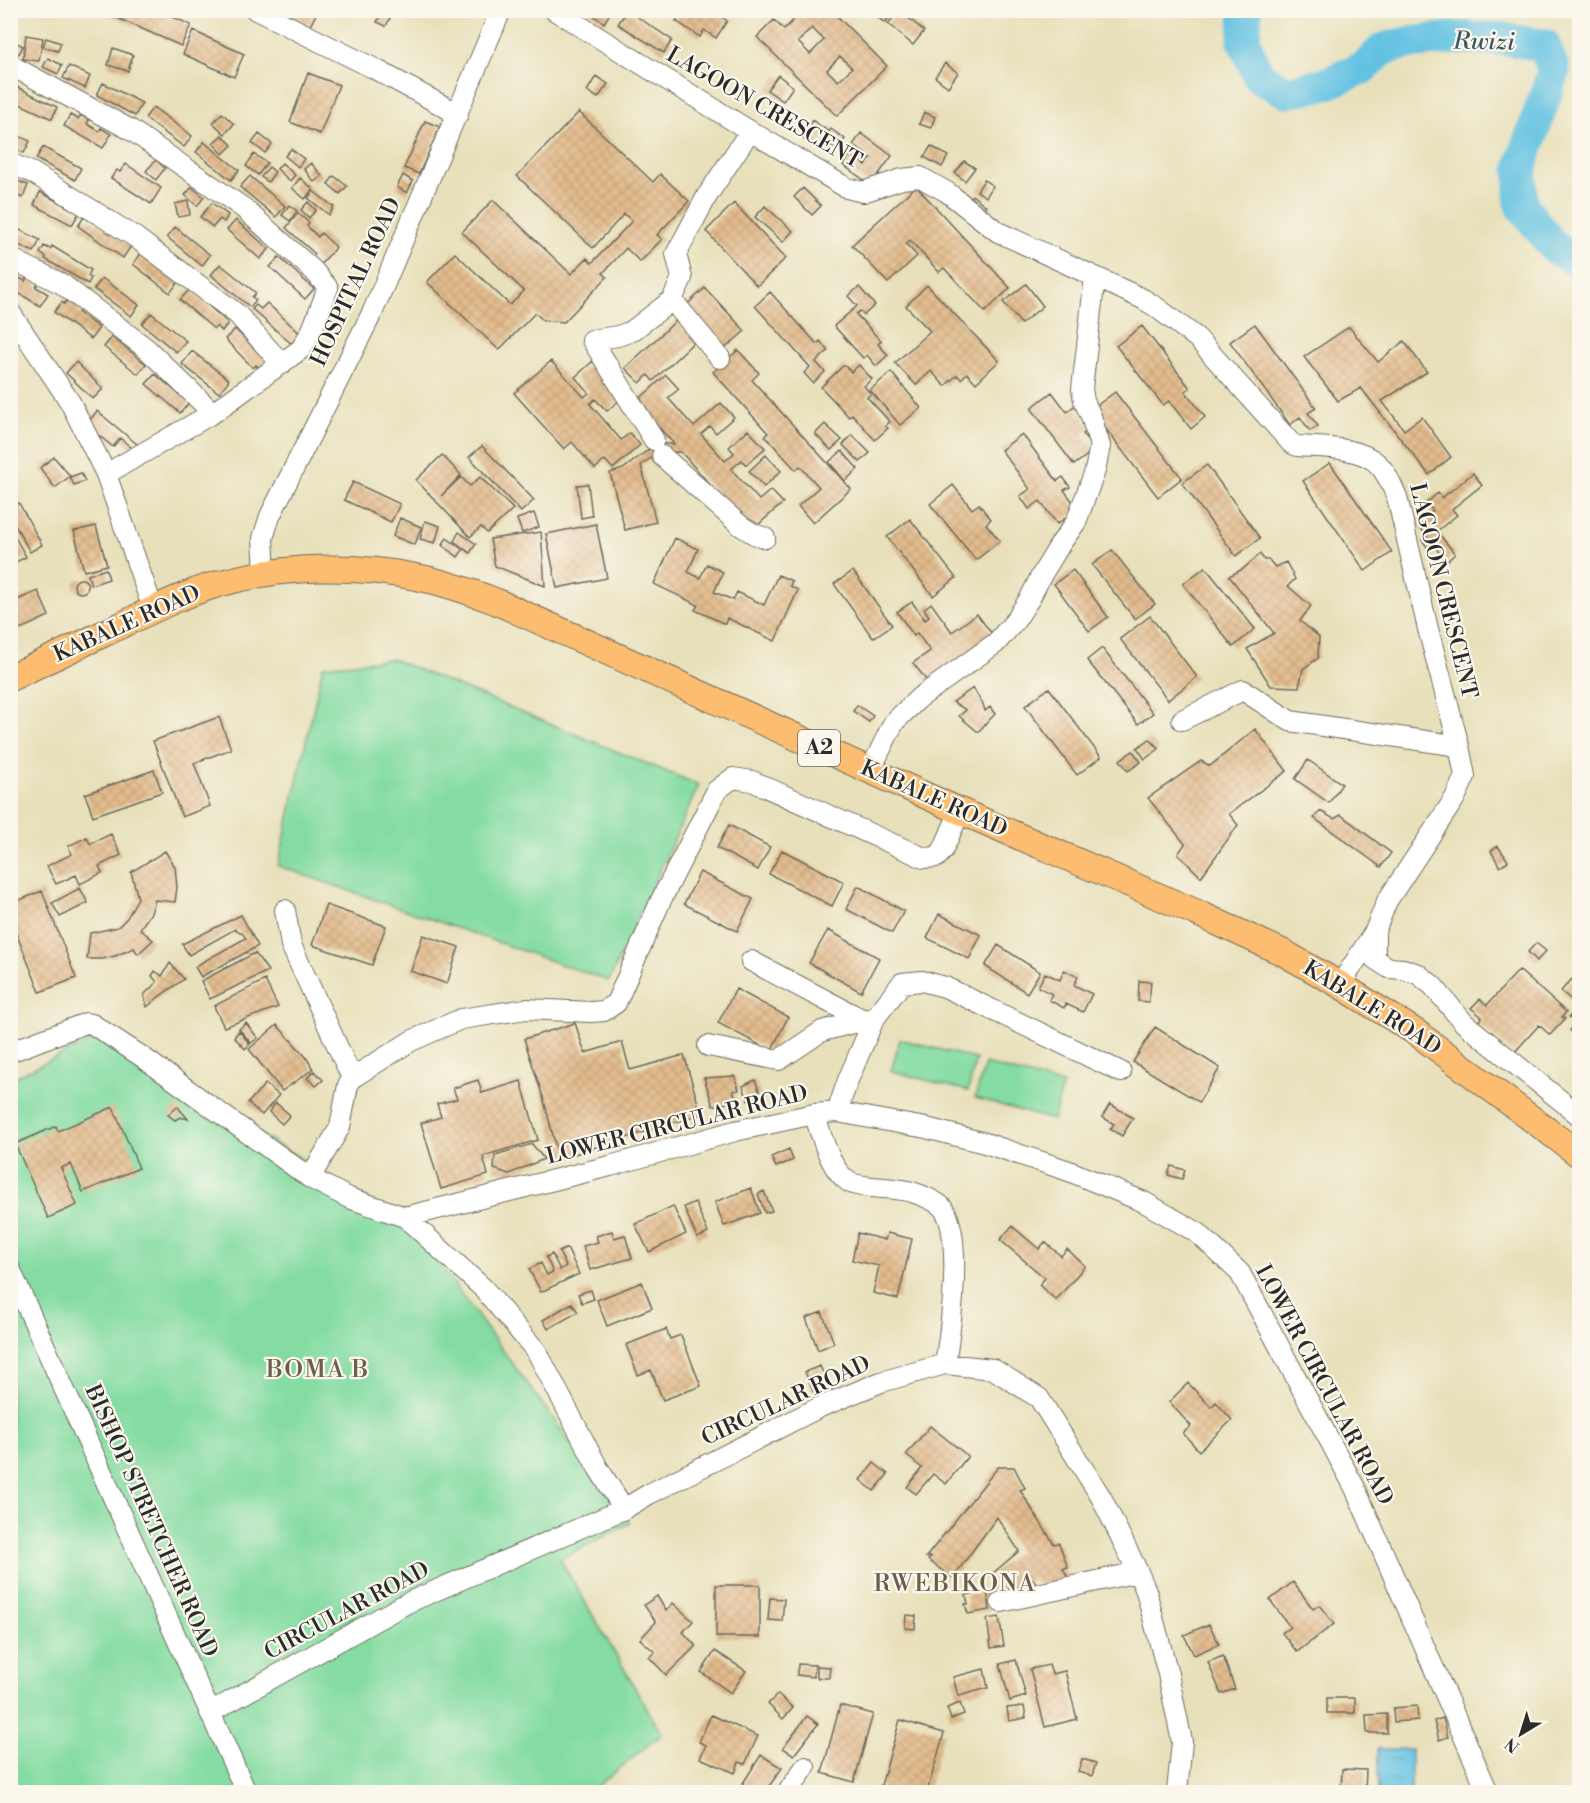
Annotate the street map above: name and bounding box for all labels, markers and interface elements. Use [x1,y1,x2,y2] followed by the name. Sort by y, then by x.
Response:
[1452,26,1516,58] water label: Rwizi
[662,41,866,175] street label: LAGOON CRESCENT
[305,193,407,371] street label: HOSPITAL ROAD
[1403,481,1483,701] street label: LAGOON CRESCENT
[49,580,205,668] street label: KABALE ROAD
[798,730,840,766] road number: A2
[856,755,1012,843] street label: KABALE ROAD
[1298,955,1446,1061] street label: KABALE ROAD
[543,1079,811,1171] street label: LOWER CIRCULAR ROAD
[1249,1260,1399,1510] street label: LOWER CIRCULAR ROAD
[697,1350,875,1452] street label: CIRCULAR ROAD
[265,1355,370,1385] district label: BOMA B
[78,1380,223,1661] street label: BISHOP STRETCHER ROAD
[260,1556,434,1666] street label: CIRCULAR ROAD
[874,1569,1036,1599] district label: RWEBIKONA
[1491,1704,1551,1764] north arrow
[1501,1733,1524,1757] text: N

